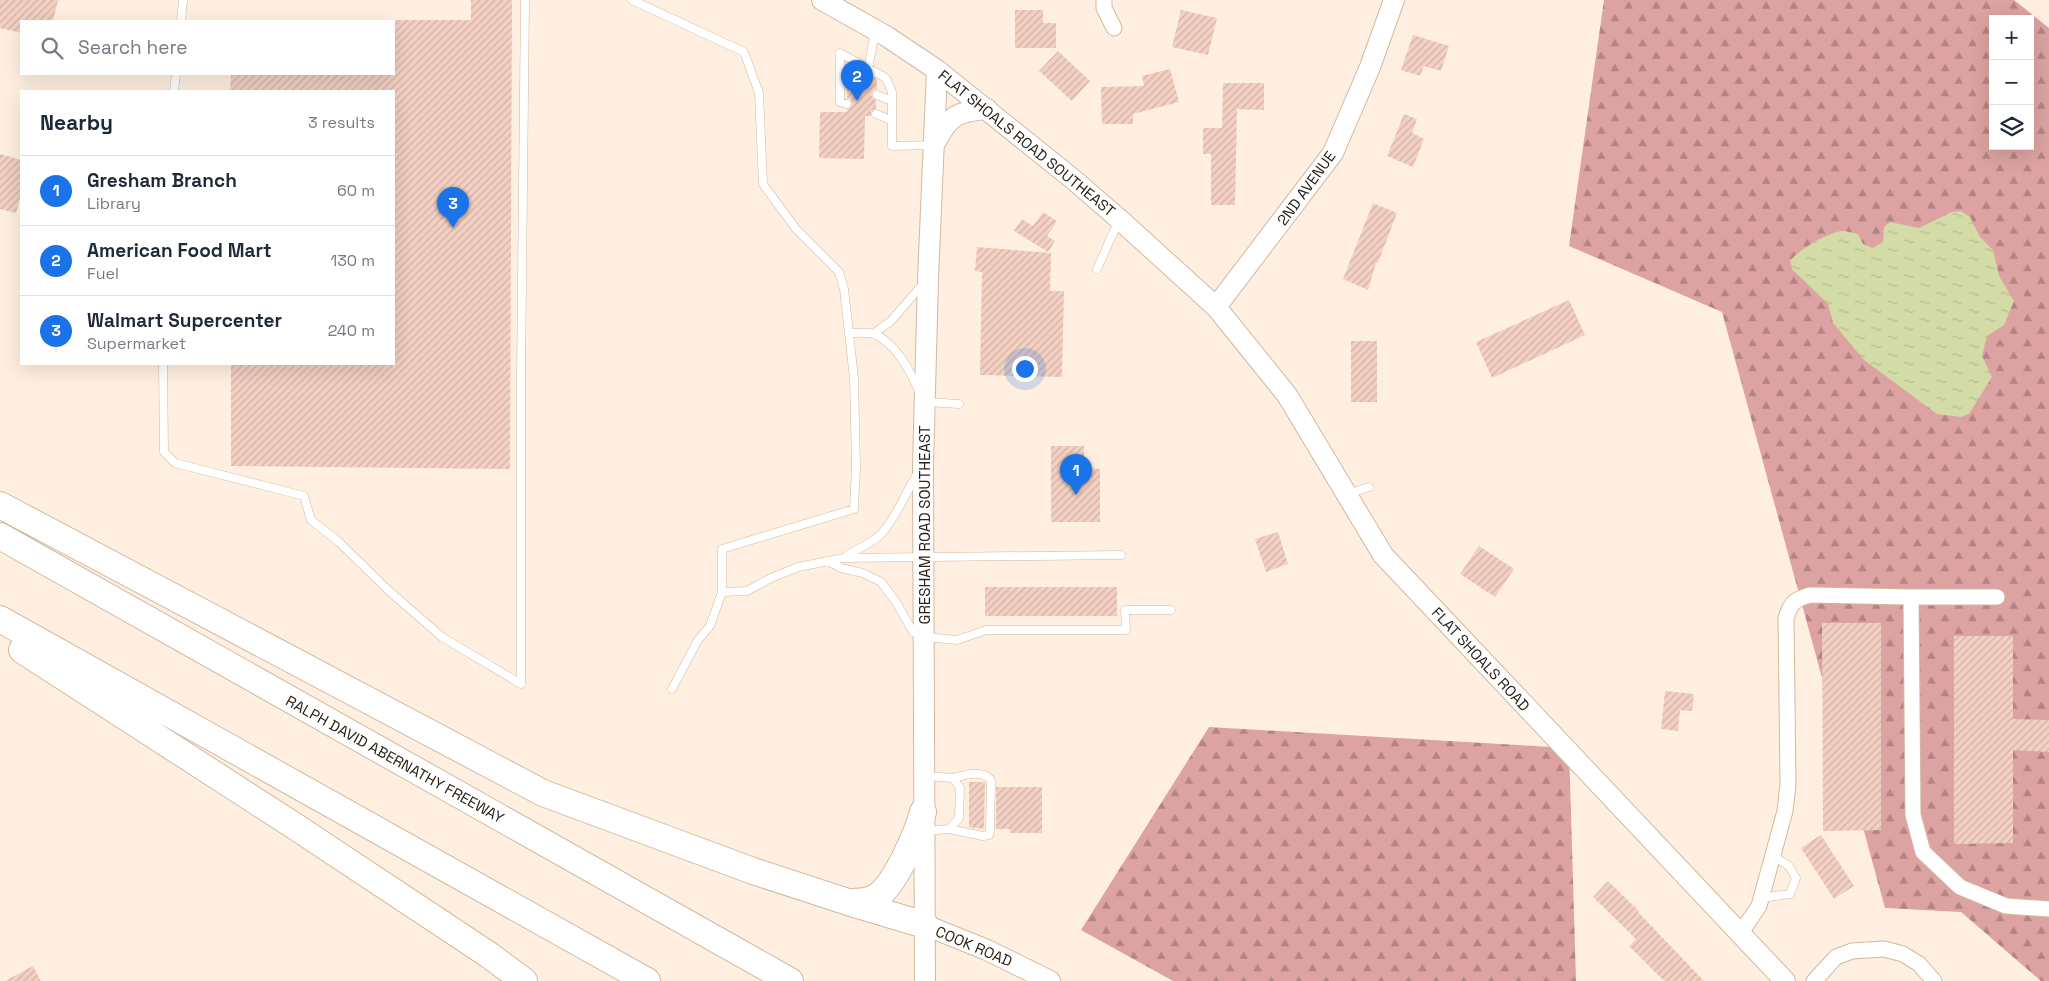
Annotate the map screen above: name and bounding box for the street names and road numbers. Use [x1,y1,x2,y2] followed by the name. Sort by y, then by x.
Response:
[935,66,1120,220] street label: FLAT SHOALS ROAD SOUTHEAST
[1273,147,1339,229] street label: 2ND AVENUE
[915,425,934,625] street label: GRESHAM ROAD SOUTHEAST
[1428,603,1534,715] street label: FLAT SHOALS ROAD
[283,691,507,827] street label: RALPH DAVID ABERNATHY FREEWAY
[933,921,1015,971] street label: COOK ROAD

